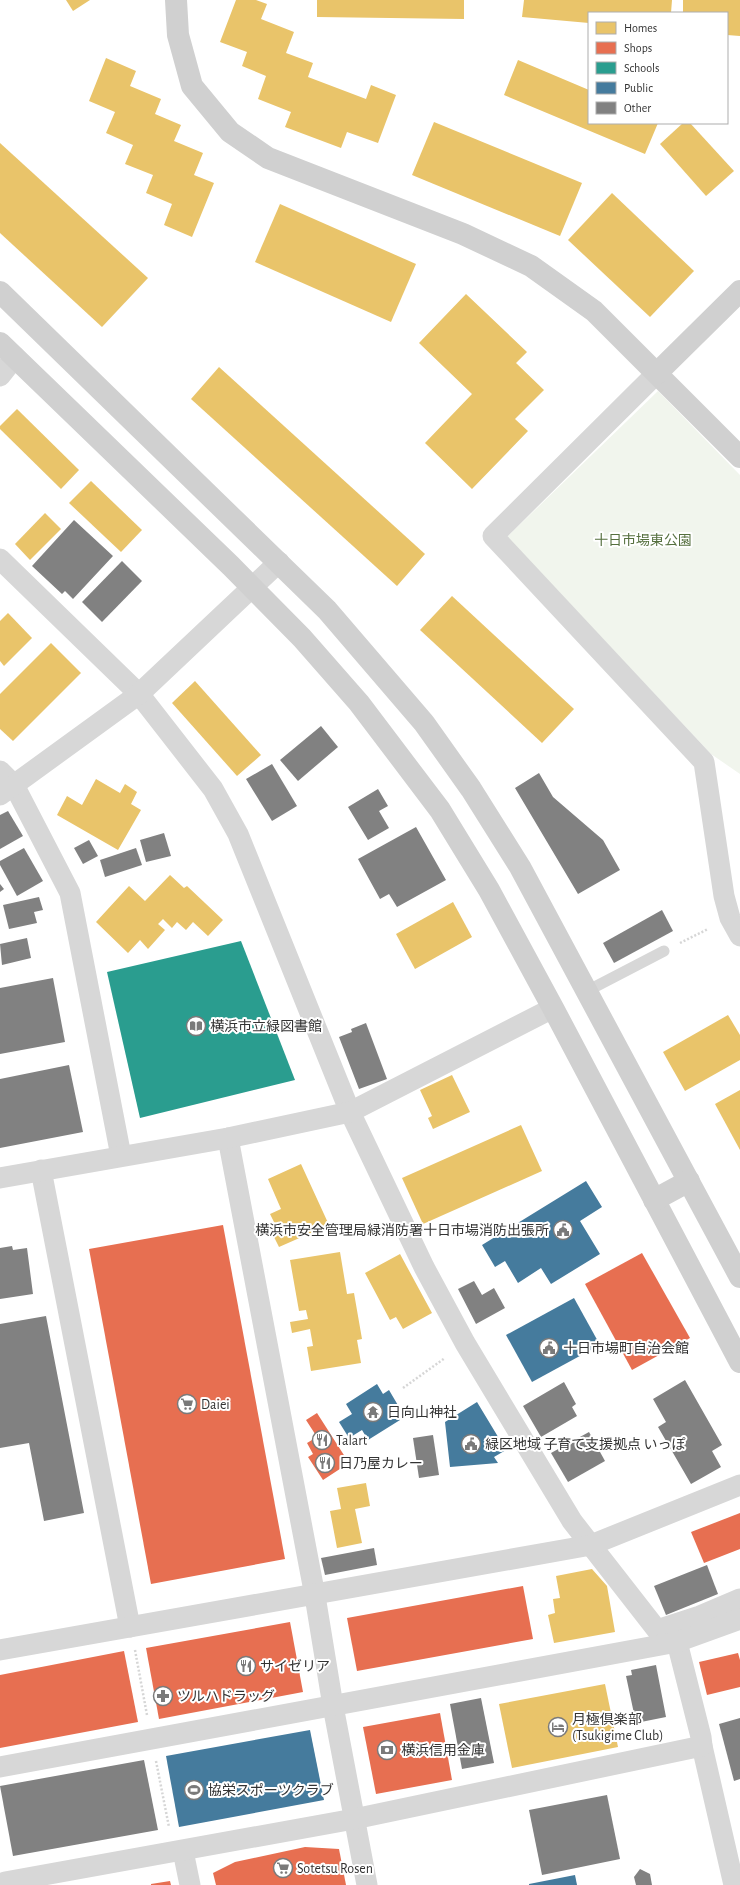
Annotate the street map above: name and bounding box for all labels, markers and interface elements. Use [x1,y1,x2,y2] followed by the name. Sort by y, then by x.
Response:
[588,12,728,124] legend
[624,22,657,34] text: Homes
[624,42,652,54] text: Shops
[624,62,659,74] text: Schools
[624,82,653,94] text: Public
[624,102,651,114] text: Other
[594,533,692,548] park label: 十日市場東公園
[185,1015,207,1037] library icon: 横浜市立緑図書館
[210,1019,322,1034] place label: 横浜市立緑図書館
[552,1219,574,1241] public building icon: 横浜市安全管理局緑消防署十日市場消防出張所
[255,1223,549,1238] place label: 横浜市安全管理局緑消防署十日市場消防出張所
[538,1337,560,1359] public building icon: 十日市場町自治会館
[563,1341,689,1356] place label: 十日市場町自治会館
[176,1393,198,1415] supermarket icon: Daiei
[201,1398,230,1412] place label: Daiei
[362,1401,384,1423] temple icon: 日向山神社
[387,1405,457,1420] place label: 日向山神社
[311,1429,333,1451] restaurant icon: Talart
[460,1433,482,1455] public building icon: 緑区地域 子育て支援拠点 いっぽ
[336,1434,368,1448] place label: Talart
[485,1437,686,1452] place label: 緑区地域 子育て支援拠点 いっぽ
[314,1452,336,1474] restaurant icon: 日乃屋カレー
[339,1456,423,1471] place label: 日乃屋カレー
[235,1655,257,1677] restaurant icon: サイゼリア
[260,1659,330,1674] place label: サイゼリア
[152,1685,174,1707] pharmacy icon: ツルハドラッグ
[177,1689,275,1704] place label: ツルハドラッグ
[572,1712,664,1743] place label: 月極倶楽部 (Tsukigime Club)
[547,1716,569,1738] hotel icon: 月極倶楽部 (Tsukigime Club)
[376,1739,398,1761] bank icon: 横浜信用金庫
[401,1743,485,1758] place label: 横浜信用金庫
[183,1779,205,1801] sports icon: 協栄スポーツクラブ
[208,1782,334,1798] place label: 協栄スポーツクラブ
[272,1857,294,1879] supermarket icon: Sotetsu Rosen
[297,1862,373,1876] place label: Sotetsu Rosen

